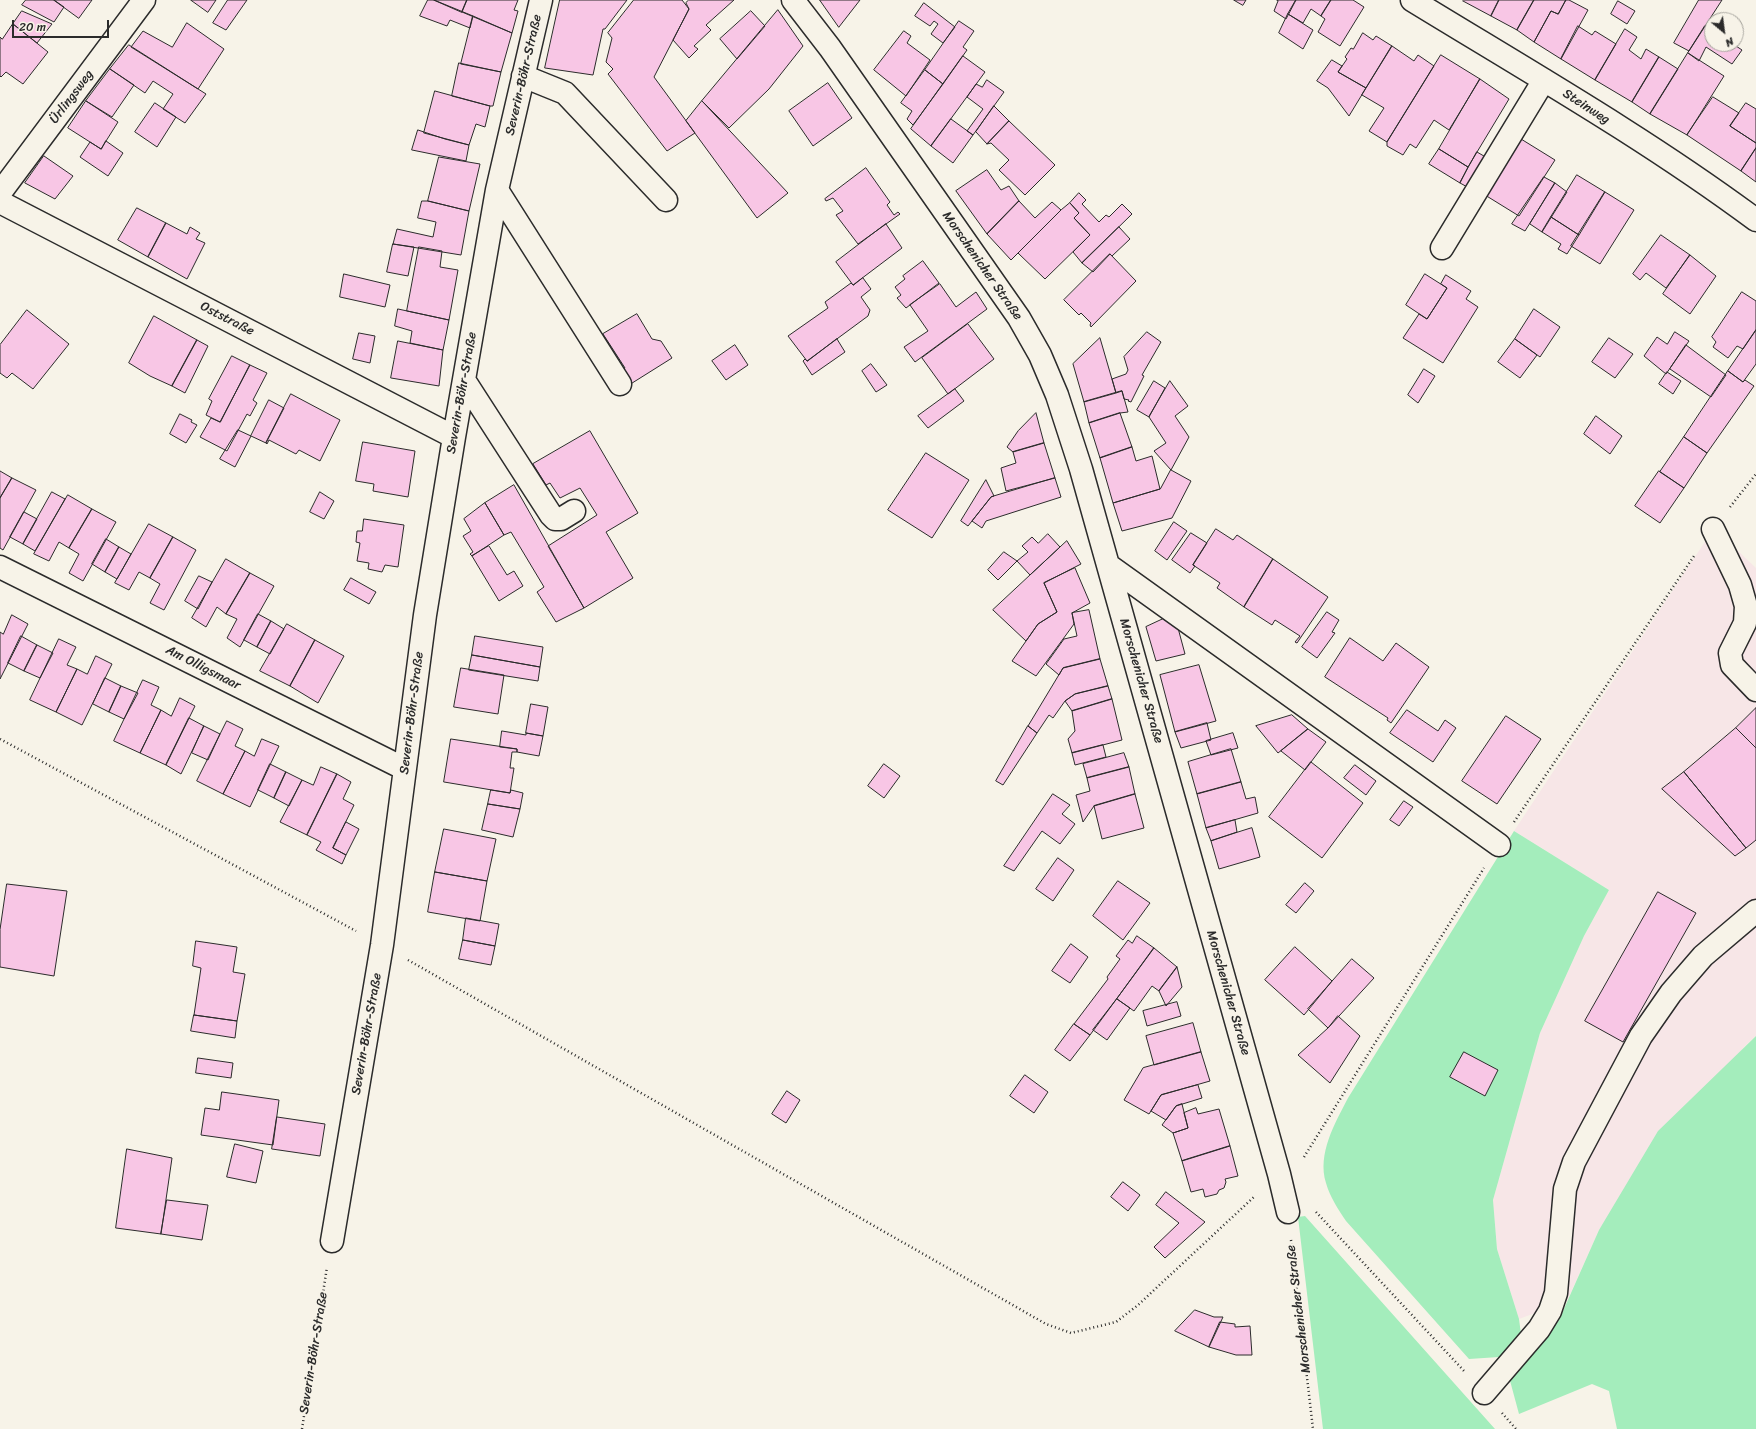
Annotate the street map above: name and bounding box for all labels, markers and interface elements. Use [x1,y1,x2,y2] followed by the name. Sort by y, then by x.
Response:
[14,12,111,38] scale bar
[1704,12,1744,52] north arrow
[503,13,545,137] street label: Severin-Böhr-Straße
[19,16,46,38] text: 20 m
[1722,32,1738,52] text: N
[47,67,97,127] street label: Ürlingsweg
[1560,86,1612,128] street label: Steinweg
[939,209,1025,323] street label: Morschenicher Straße
[197,299,257,339] street label: Oststraße
[444,331,480,455] street label: Severin-Böhr-Straße
[1116,617,1166,745] street label: Morschenicher Straße
[163,642,243,694] street label: Am Olligsmaar
[397,651,427,775] street label: Severin-Böhr-Straße
[1203,929,1253,1057] street label: Morschenicher Straße
[349,972,385,1096] street label: Severin-Böhr-Straße
[1283,1244,1315,1374] street label: Morschenicher Straße
[297,1291,331,1415] street label: Severin-Böhr-Straße

